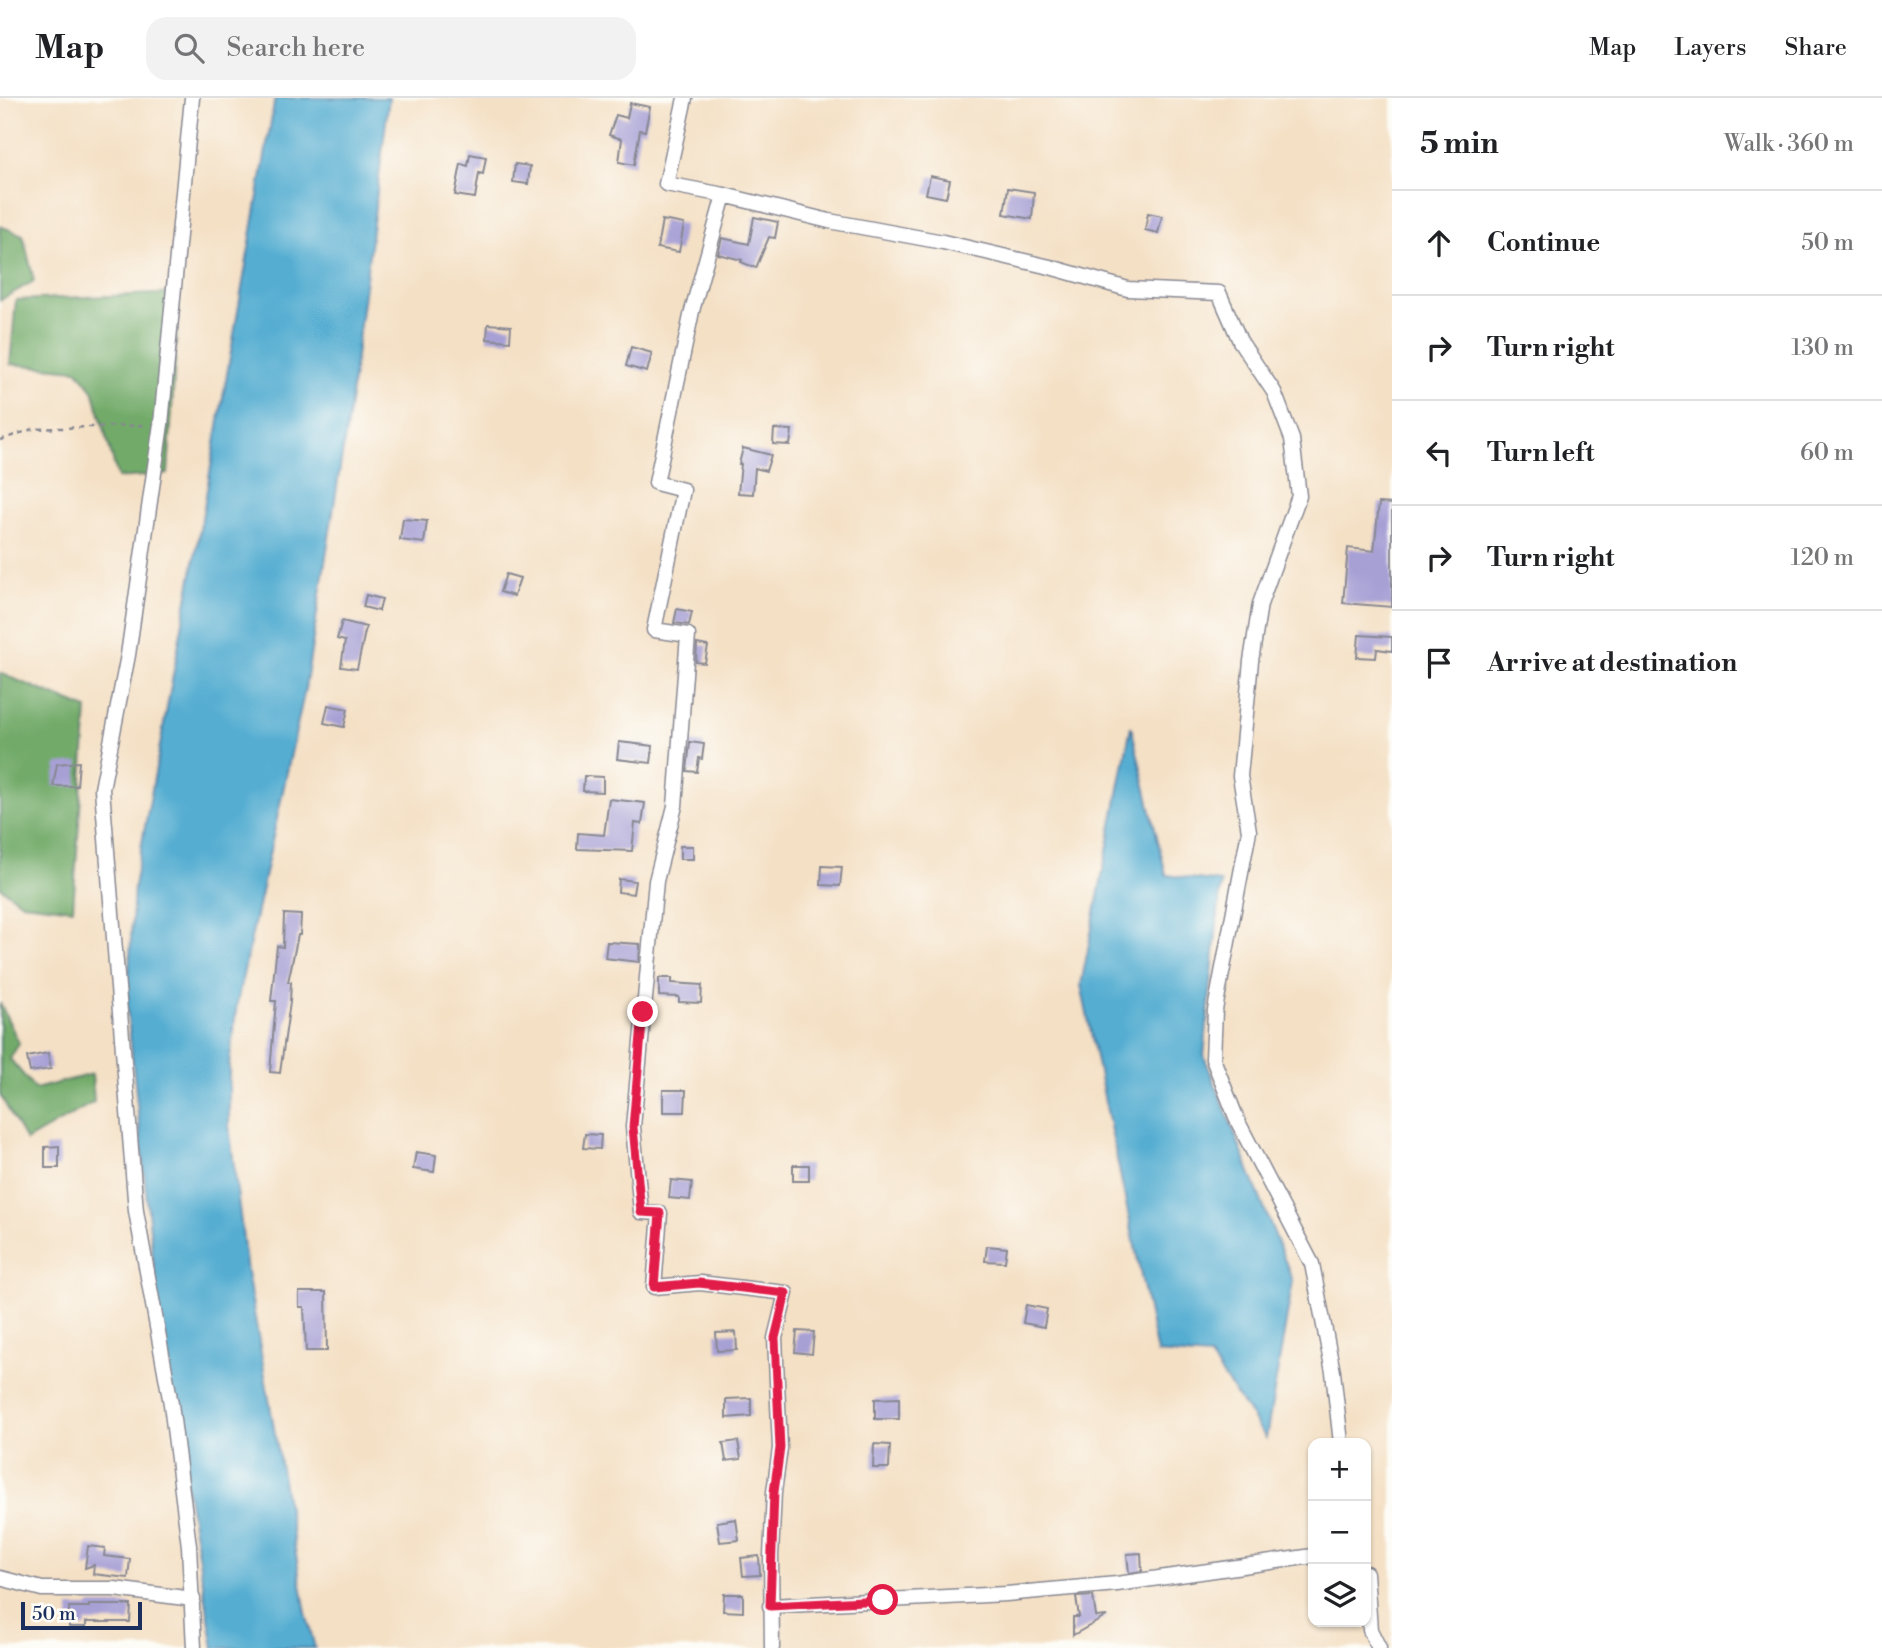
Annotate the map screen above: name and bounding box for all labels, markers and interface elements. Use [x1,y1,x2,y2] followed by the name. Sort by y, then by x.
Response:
[146,17,636,80] search box
[35,28,104,69] text: Map
[170,29,208,67] icon: search
[226,32,365,64] text: Search here
[1589,33,1636,63] text: Map
[1674,33,1746,63] text: Layers
[1784,33,1847,63] text: Share
[1420,125,1499,163] text: 5 min
[1724,130,1854,158] text: Walk · 360 m
[1420,224,1458,262] icon: ahead
[1487,227,1600,259] text: Continue
[1801,229,1854,257] text: 50 m
[1420,329,1458,367] icon: right
[1487,332,1615,364] text: Turn right
[1791,334,1854,362] text: 130 m
[1420,434,1458,472] icon: left
[1487,437,1595,469] text: Turn left
[1800,439,1854,467] text: 60 m
[1420,539,1458,577] icon: right
[1487,542,1615,574] text: Turn right
[1790,544,1854,572] text: 120 m
[1420,644,1458,682] icon: arrive
[1487,647,1737,679] text: Arrive at destination
[627,996,658,1027] route end
[1308,1438,1371,1627] map controls
[1308,1438,1371,1501] button: +
[1308,1501,1371,1564] button: −
[1308,1564,1371,1627] button: layers
[867,1584,898,1615] route start
[21,1599,142,1631] scale bar
[32,1602,76,1626] text: 50 m

